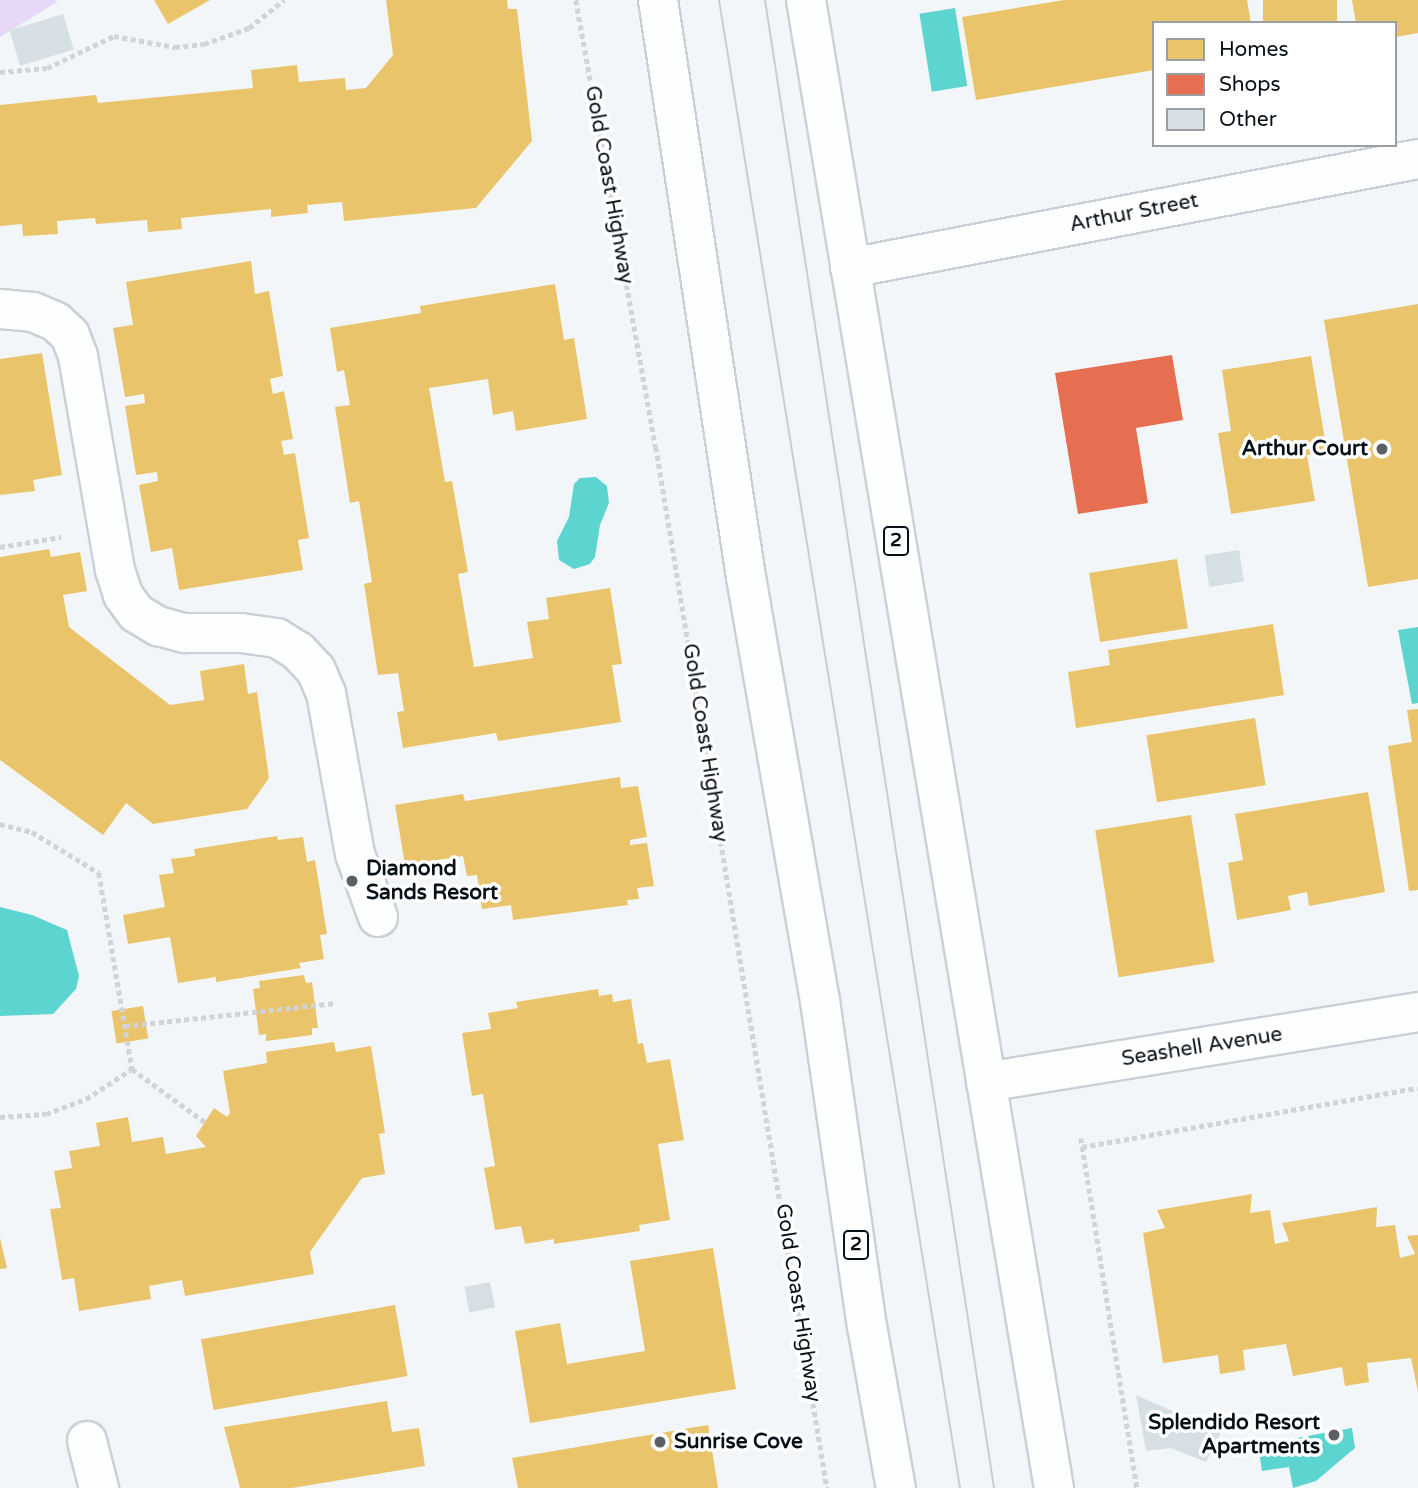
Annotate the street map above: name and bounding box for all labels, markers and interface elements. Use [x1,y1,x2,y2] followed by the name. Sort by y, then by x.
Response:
[1152,21,1397,147] legend
[1219,37,1289,62] text: Homes
[1219,72,1281,97] text: Shops
[579,84,639,286] street label: Gold Coast Highway
[1219,107,1277,132] text: Other
[1067,188,1201,238] street label: Arthur Street
[1242,436,1368,462] place label: Arthur Court
[1374,441,1390,457] marker: Arthur Court
[882,526,910,556] road number: 2
[677,642,733,844] street label: Gold Coast Highway
[366,856,498,906] place label: Diamond Sands Resort
[344,873,360,889] marker: Diamond Sands Resort
[1120,1022,1284,1072] street label: Seashell Avenue
[770,1202,826,1404] street label: Gold Coast Highway
[842,1230,870,1260] road number: 2
[1148,1410,1320,1460] place label: Splendido Resort Apartments
[1326,1427,1342,1443] marker: Splendido Resort Apartments
[674,1429,803,1455] place label: Sunrise Cove
[652,1434,668,1450] marker: Sunrise Cove

